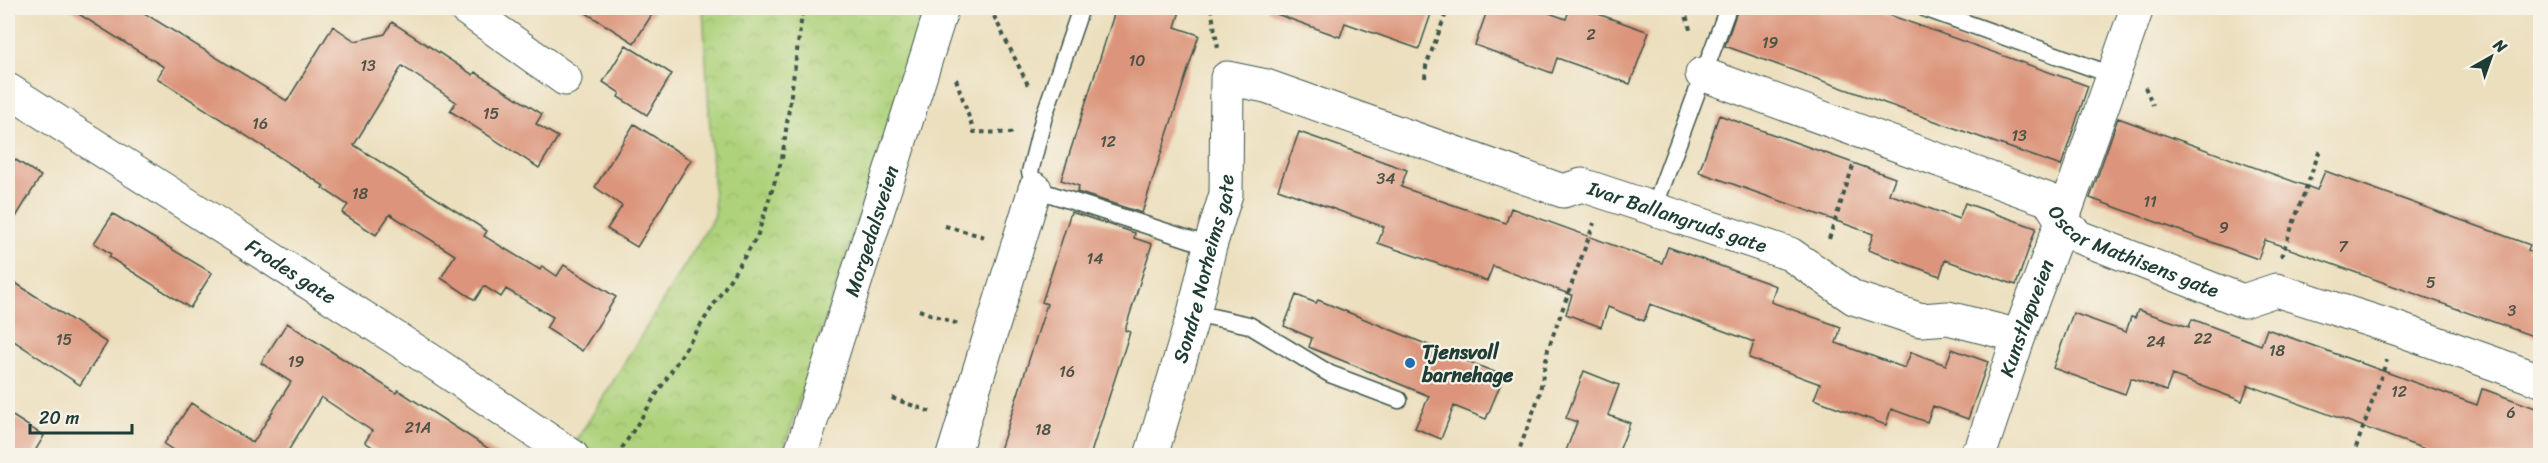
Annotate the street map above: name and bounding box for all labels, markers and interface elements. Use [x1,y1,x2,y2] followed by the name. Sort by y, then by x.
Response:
[1586,20,1596,49] house number: 2
[2461,27,2521,87] north arrow
[1762,28,1779,57] house number: 19
[2486,31,2515,61] text: N
[1129,46,1145,75] house number: 10
[360,51,376,80] house number: 13
[483,99,500,128] house number: 15
[252,109,268,138] house number: 16
[2011,121,2027,150] house number: 13
[1100,127,1116,156] house number: 12
[834,161,909,301] street label: Morgedalsveien
[1377,164,1395,193] house number: 34
[1582,170,1772,263] street label: Ivar Ballangruds gate
[1162,174,1244,367] street label: Sondre Norheims gate
[352,179,369,208] house number: 18
[2143,187,2157,216] house number: 11
[2039,198,2225,308] street label: Oscar Mathisens gate
[2219,213,2229,242] house number: 9
[238,229,344,314] street label: Frodes gate
[2338,232,2348,261] house number: 7
[1087,244,1103,273] house number: 14
[1989,254,2064,381] street label: Kunstløpveien
[2426,268,2436,297] house number: 5
[2508,296,2517,325] house number: 3
[2194,324,2212,353] house number: 22
[56,325,73,354] house number: 15
[2146,327,2166,356] house number: 24
[1421,335,1514,393] place label: Tjensvoll barnehage
[2269,336,2286,365] house number: 18
[288,347,305,376] house number: 19
[1403,356,1417,370] marker: Tjensvoll barnehage
[1059,357,1075,386] house number: 16
[2391,377,2407,406] house number: 12
[30,397,132,435] scale bar
[2506,398,2516,427] house number: 6
[39,402,79,434] text: 20 m
[405,413,431,442] house number: 21A
[1035,415,1052,444] house number: 18

